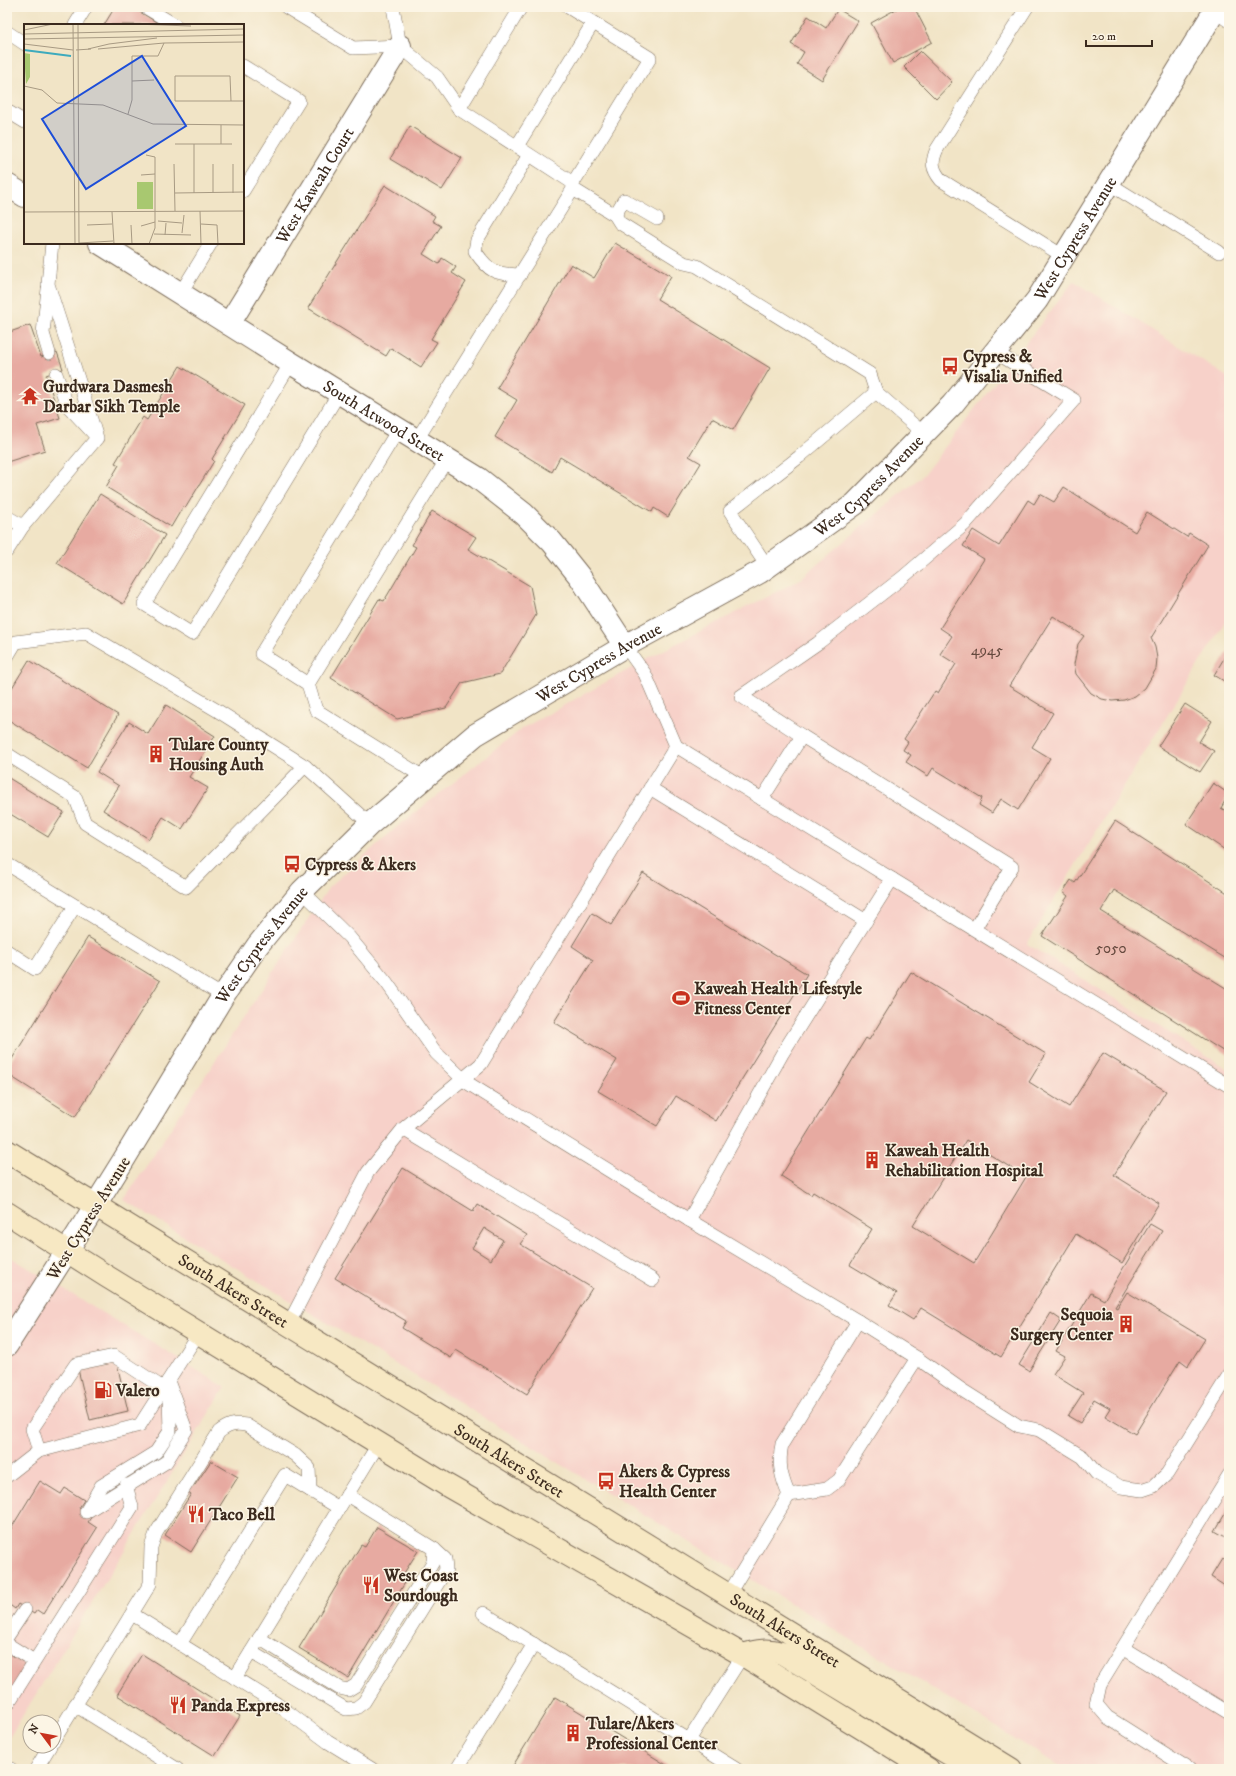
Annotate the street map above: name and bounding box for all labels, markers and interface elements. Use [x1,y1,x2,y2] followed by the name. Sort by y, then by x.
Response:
[1086,22,1152,48] scale bar
[24,24,244,244] inset map
[1092,29,1116,44] text: 20 m
[271,123,360,249] street label: West Kaweah Court
[1029,173,1122,306] street label: West Cypress Avenue
[962,346,1063,388] place label: Cypress & Visalia Unified
[940,356,960,376] bus stop icon: Cypress & Visalia Unified
[319,375,449,467] street label: South Atwood Street
[43,376,180,418] place label: Gurdwara Dasmesh Darbar Sikh Temple
[20,386,40,406] temple icon: Gurdwara Dasmesh Darbar Sikh Temple
[809,430,929,543] street label: West Cypress Avenue
[531,618,666,709] street label: West Cypress Avenue
[971,641,1004,660] house number: 4945
[168,734,269,776] place label: Tulare County Housing Auth
[146,744,166,764] building icon: Tulare County Housing Auth
[282,854,302,874] bus stop icon: Cypress & Akers
[305,854,416,876] place label: Cypress & Akers
[210,882,313,1009] street label: West Cypress Avenue
[1095,939,1127,958] house number: 5050
[694,978,862,1020] place label: Kaweah Health Lifestyle Fitness Center
[671,988,691,1008] sports icon: Kaweah Health Lifestyle Fitness Center
[885,1140,1044,1182] place label: Kaweah Health Rehabilitation Hospital
[862,1150,882,1170] building icon: Kaweah Health Rehabilitation Hospital
[41,1153,136,1285] street label: West Cypress Avenue
[174,1249,293,1334] street label: South Akers Street
[1010,1304,1114,1346] place label: Sequoia Surgery Center
[1116,1314,1136,1334] building icon: Sequoia Surgery Center
[93,1380,113,1400] fuel station icon: Valero
[115,1380,160,1402] place label: Valero
[450,1419,569,1504] street label: South Akers Street
[618,1461,730,1503] place label: Akers & Cypress Health Center
[596,1471,616,1491] bus stop icon: Akers & Cypress Health Center
[186,1504,206,1524] restaurant icon: Taco Bell
[208,1504,276,1526] place label: Taco Bell
[383,1565,459,1607] place label: West Coast Sourdough
[361,1575,381,1595] restaurant icon: West Coast Sourdough
[726,1589,845,1674] street label: South Akers Street
[168,1695,188,1715] restaurant icon: Panda Express
[191,1695,290,1717] place label: Panda Express
[585,1713,718,1755] place label: Tulare/Akers Professional Center
[22,1714,62,1754] north arrow
[26,1722,43,1737] text: N
[563,1723,583,1743] building icon: Tulare/Akers Professional Center

